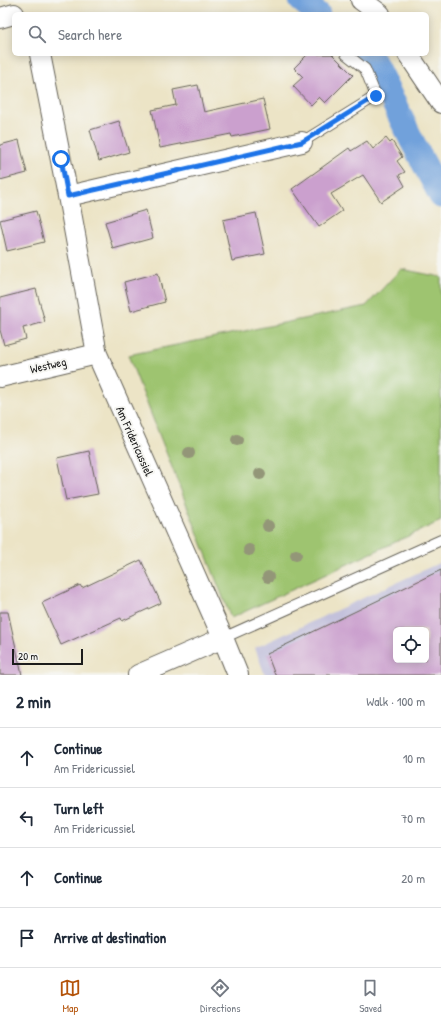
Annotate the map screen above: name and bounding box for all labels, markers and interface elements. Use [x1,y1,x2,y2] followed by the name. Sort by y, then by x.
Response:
[12,12,429,56] search box
[26,23,48,45] icon: search
[58,24,122,45] text: Search here
[367,87,385,105] route end
[52,150,70,168] route start
[28,353,68,377] street label: Westweg
[112,403,158,479] street label: Am Fridericussiel
[393,627,429,663] map controls
[393,627,429,663] button: locate
[12,647,83,666] scale bar
[18,649,38,663] text: 20 m
[16,690,51,713] text: 2 min
[366,692,425,710] text: Walk · 100 m
[54,738,102,759] text: Continue
[16,747,38,769] icon: ahead
[403,749,425,767] text: 10 m
[54,759,135,777] text: Am Fridericussiel
[54,798,104,819] text: Turn left
[16,807,38,829] icon: left
[401,809,425,827] text: 70 m
[54,819,135,837] text: Am Fridericussiel
[16,867,38,889] icon: ahead
[54,867,102,888] text: Continue
[401,869,425,887] text: 20 m
[16,927,38,949] icon: arrive
[54,927,166,948] text: Arrive at destination
[59,977,81,1015] tab: Map
[200,977,241,1015] tab: Directions
[359,977,382,1015] tab: Saved

